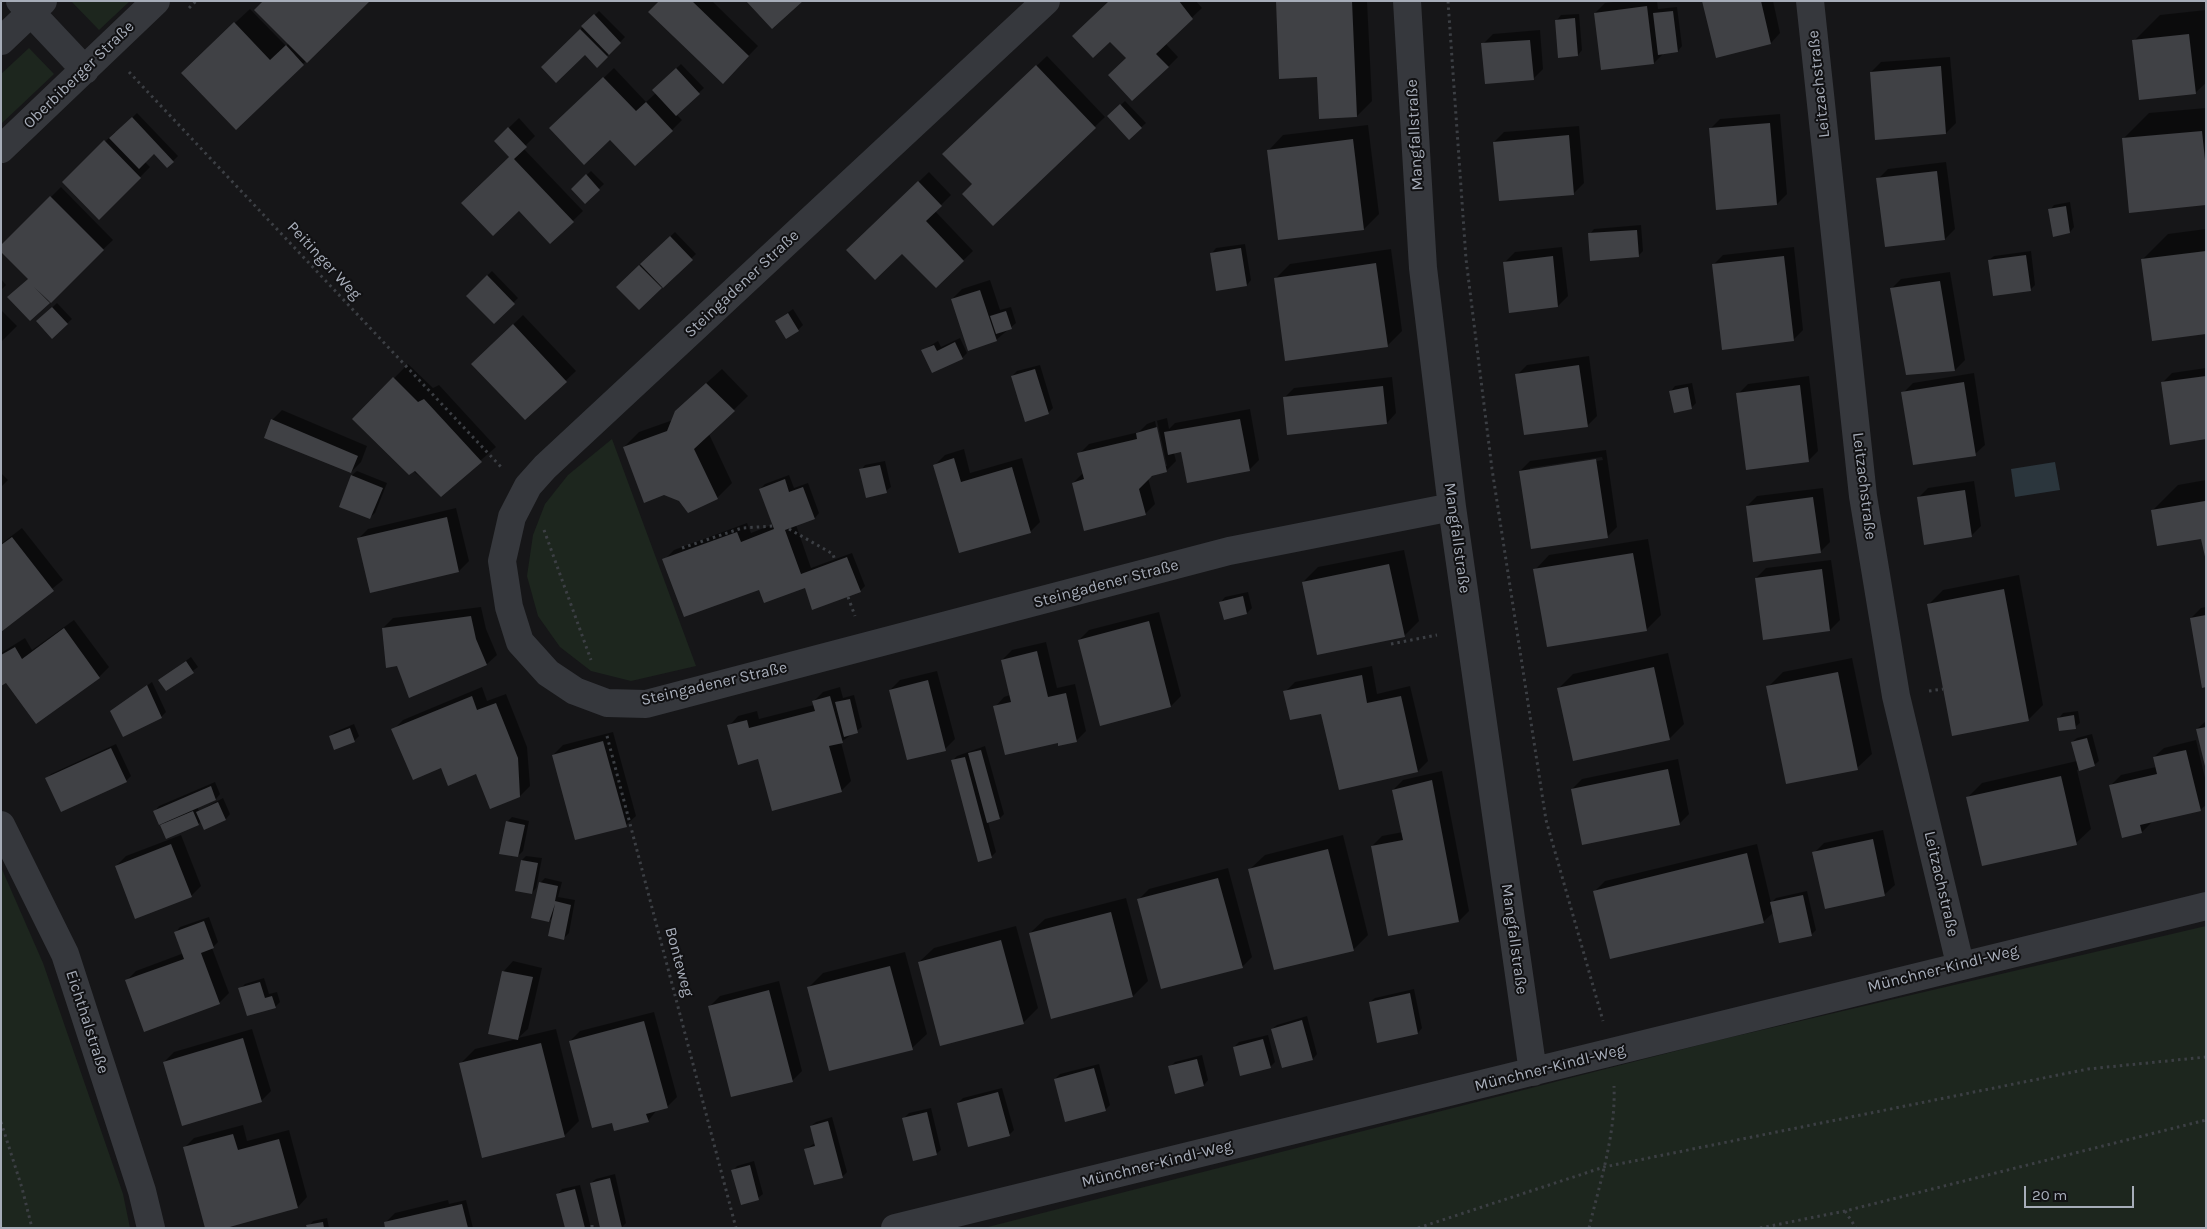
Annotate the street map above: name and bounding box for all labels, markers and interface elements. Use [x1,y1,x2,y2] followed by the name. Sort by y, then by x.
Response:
[20,17,138,133] street label: Oberbiberger Straße
[1804,29,1834,139] street label: Leitzachstraße
[1402,79,1428,191] street label: Mangfallstraße
[283,218,365,304] street label: Peitinger Weg
[681,226,803,342] street label: Steingadener Straße
[1848,431,1880,541] street label: Leitzachstraße
[1440,482,1474,594] street label: Mangfallstraße
[1031,555,1181,613] street label: Steingadener Straße
[639,658,789,710] street label: Steingadener Straße
[1920,829,1962,939] street label: Leitzachstraße
[1497,883,1531,995] street label: Mangfallstraße
[660,925,698,999] street label: Bonteweg
[1866,941,2020,997] street label: Münchner-Kindl-Weg
[61,968,113,1076] street label: Eichthalstraße
[1473,1040,1627,1096] street label: Münchner-Kindl-Weg
[1080,1136,1234,1192] street label: Münchner-Kindl-Weg
[2027,1176,2137,1208] scale bar
[2032,1186,2067,1204] text: 20 m

